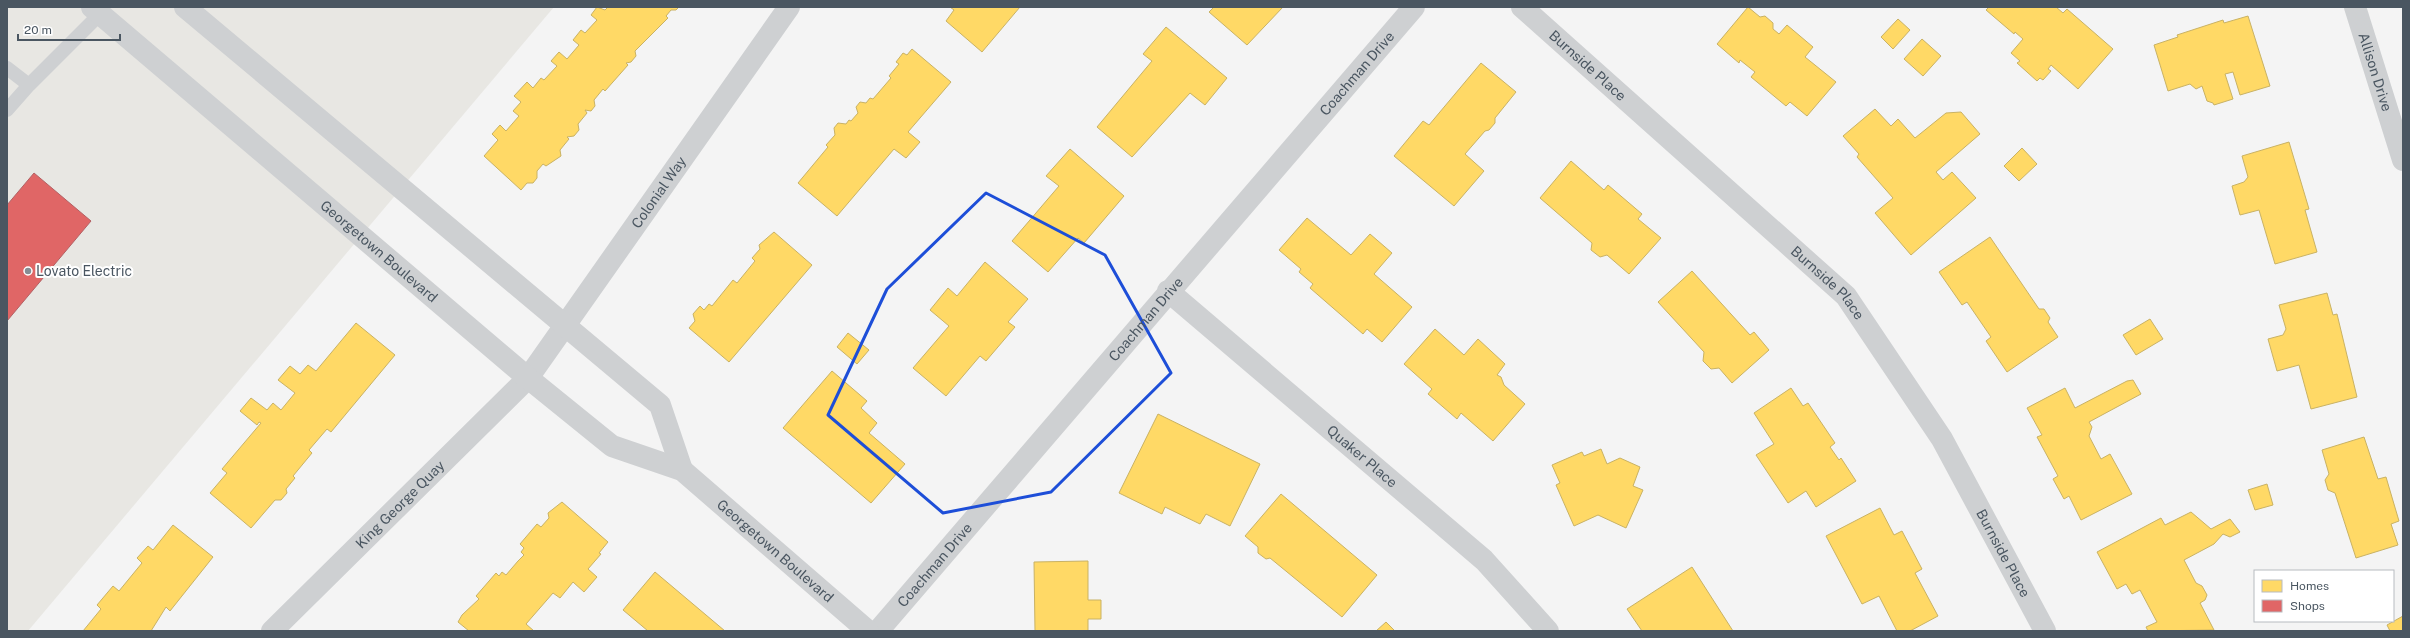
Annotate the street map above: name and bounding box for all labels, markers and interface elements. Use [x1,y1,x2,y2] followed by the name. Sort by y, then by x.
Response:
[18,16,120,42] scale bar
[24,23,52,37] text: 20 m
[1546,27,1629,104] street label: Burnside Place
[1316,28,1397,119] street label: Coachman Drive
[2355,31,2395,113] street label: Allison Drive
[628,153,690,231] street label: Colonial Way
[317,197,441,306] street label: Georgetown Boulevard
[1788,243,1868,323] street label: Burnside Place
[36,263,132,279] place label: Lovato Electric
[23,266,33,276] marker: Lovato Electric
[1105,274,1186,365] street label: Coachman Drive
[1324,422,1401,491] street label: Quaker Place
[352,457,448,552] street label: King George Quay
[714,496,837,605] street label: Georgetown Boulevard
[1973,506,2033,600] street label: Burnside Place
[894,520,975,610] street label: Coachman Drive
[2254,570,2394,622] legend
[2290,579,2329,593] text: Homes
[2290,599,2325,613] text: Shops

